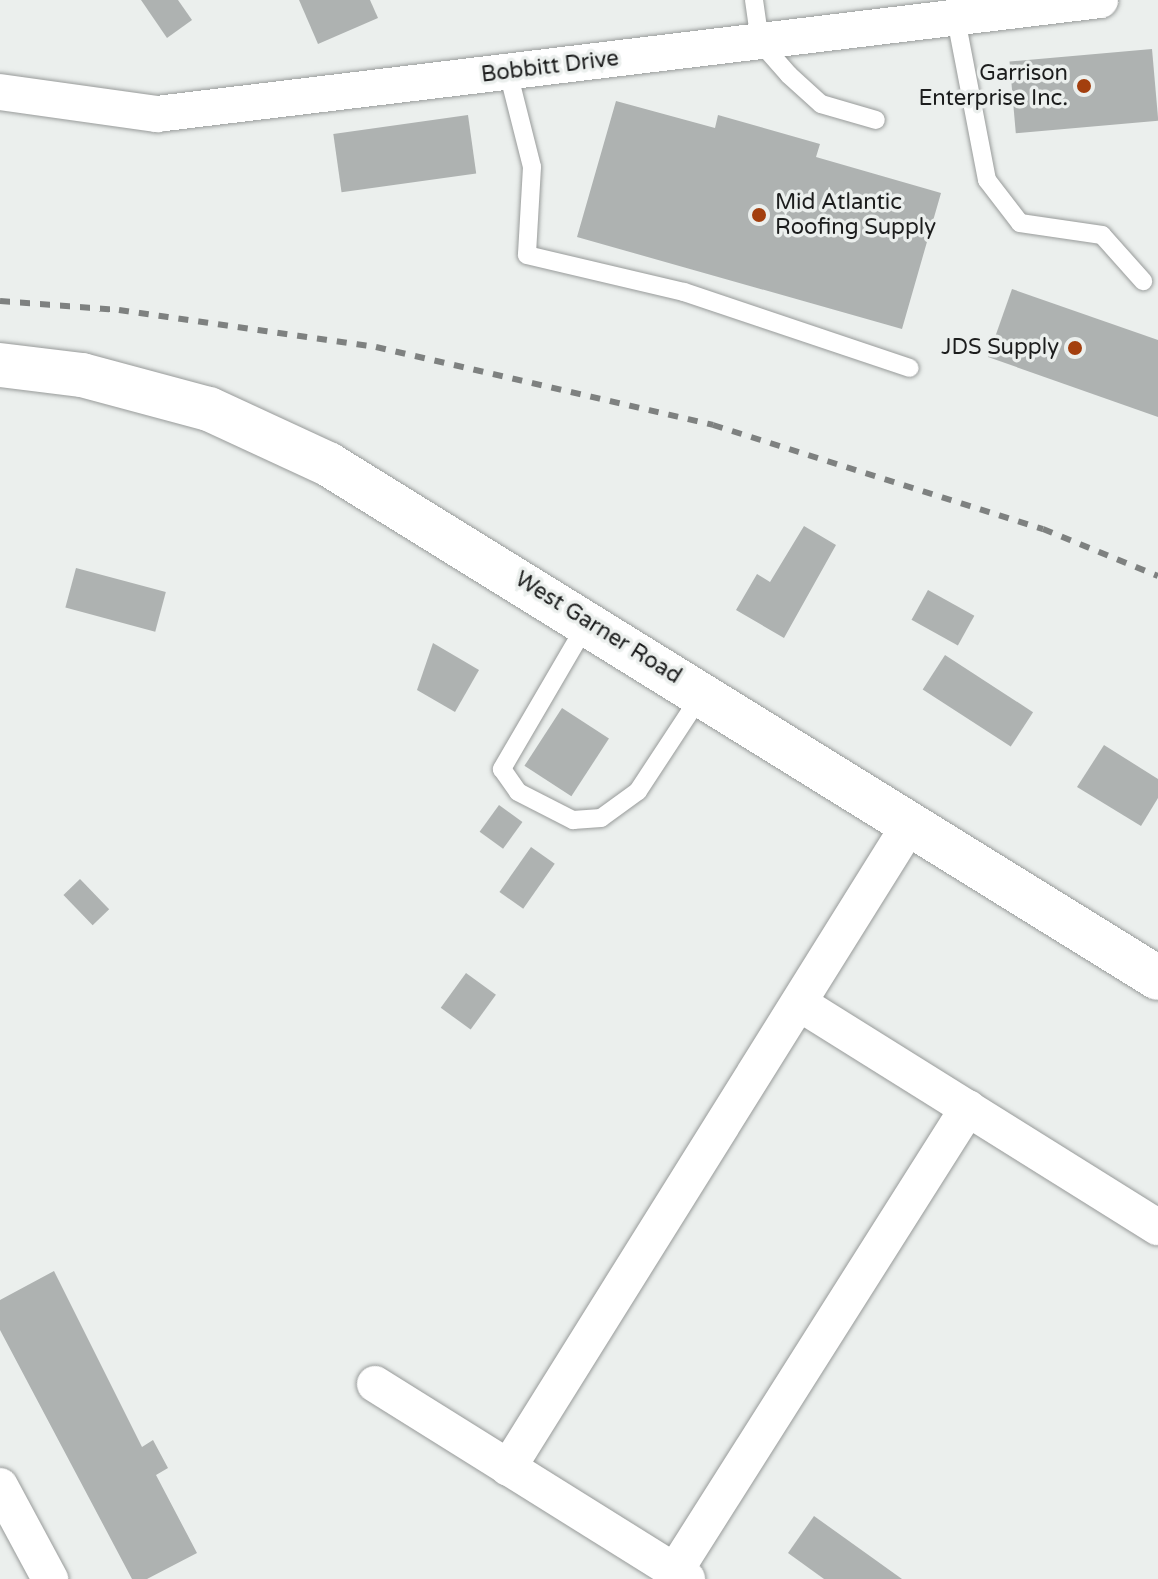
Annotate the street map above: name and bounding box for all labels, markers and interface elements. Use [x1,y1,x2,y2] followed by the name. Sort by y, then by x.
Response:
[480,45,620,89] street label: Bobbitt Drive
[918,60,1068,112] place label: Garrison Enterprise Inc.
[1075,77,1093,95] marker: Garrison Enterprise Inc.
[775,189,936,240] place label: Mid Atlantic Roofing Supply
[750,206,768,224] marker: Mid Atlantic Roofing Supply
[941,335,1059,361] place label: JDS Supply
[1066,339,1084,357] marker: JDS Supply
[510,566,686,690] street label: West Garner Road

